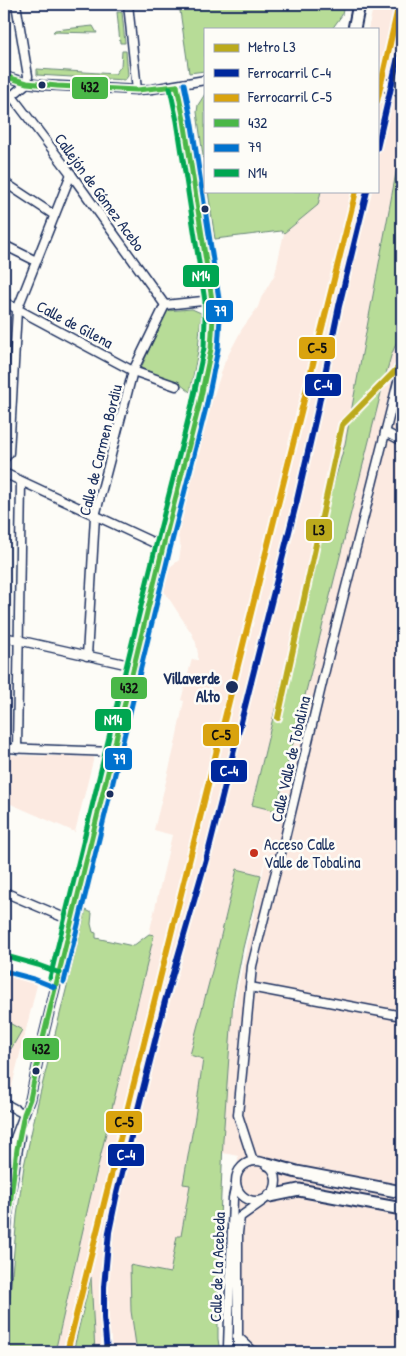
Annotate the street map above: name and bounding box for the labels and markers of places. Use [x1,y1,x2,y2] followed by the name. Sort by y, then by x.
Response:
[37,80,47,90] unlabelled marker
[200,204,210,214] unlabelled marker
[163,667,221,707] place label: Villaverde Alto
[224,679,240,695] marker: Villaverde Alto
[105,789,115,799] unlabelled marker
[264,833,361,873] place label: Acceso Calle Valle de Tobalina
[248,847,260,859] marker: Acceso Calle Valle de Tobalina
[31,1066,41,1076] unlabelled marker

